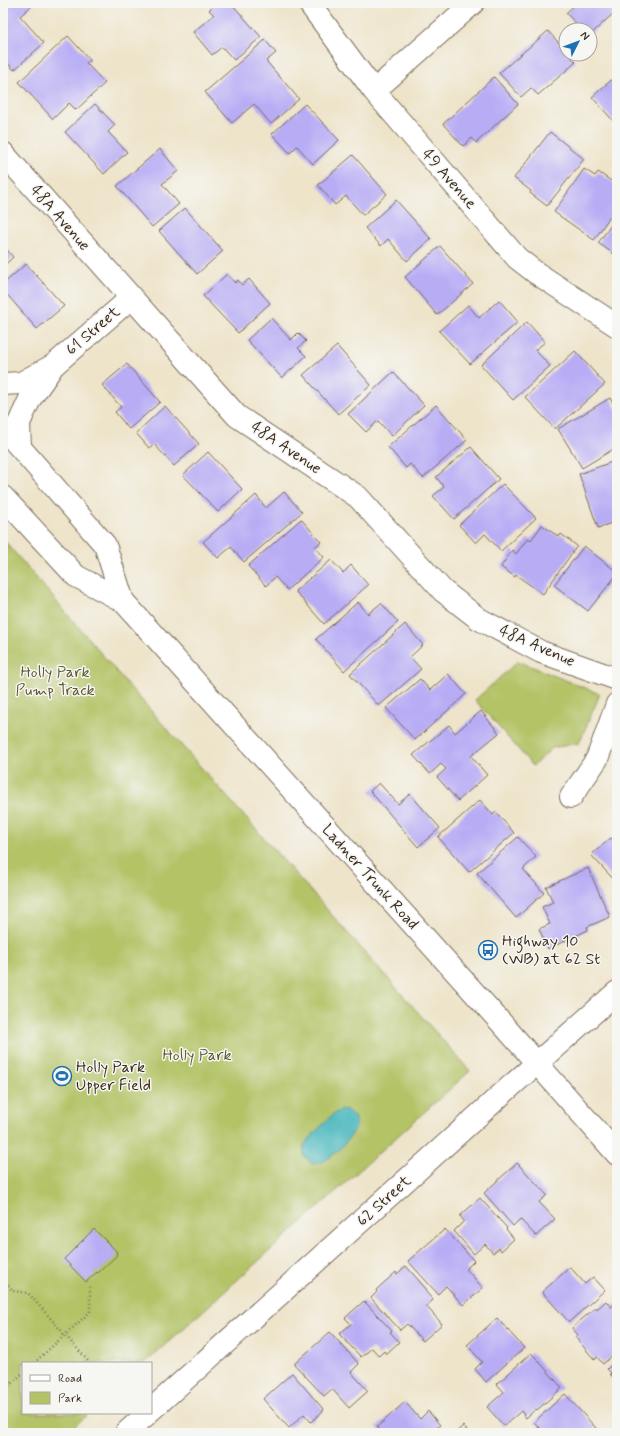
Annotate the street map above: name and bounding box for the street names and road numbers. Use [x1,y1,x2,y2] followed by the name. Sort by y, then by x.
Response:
[417,144,481,214] street label: 49 Avenue
[25,181,95,255] street label: 48A Avenue
[62,301,125,360] street label: 61 Street
[247,417,325,479] street label: 48A Avenue
[496,620,578,672] street label: 48A Avenue
[317,820,423,934] street label: Ladner Trunk Road
[352,1170,416,1231] street label: 62 Street

